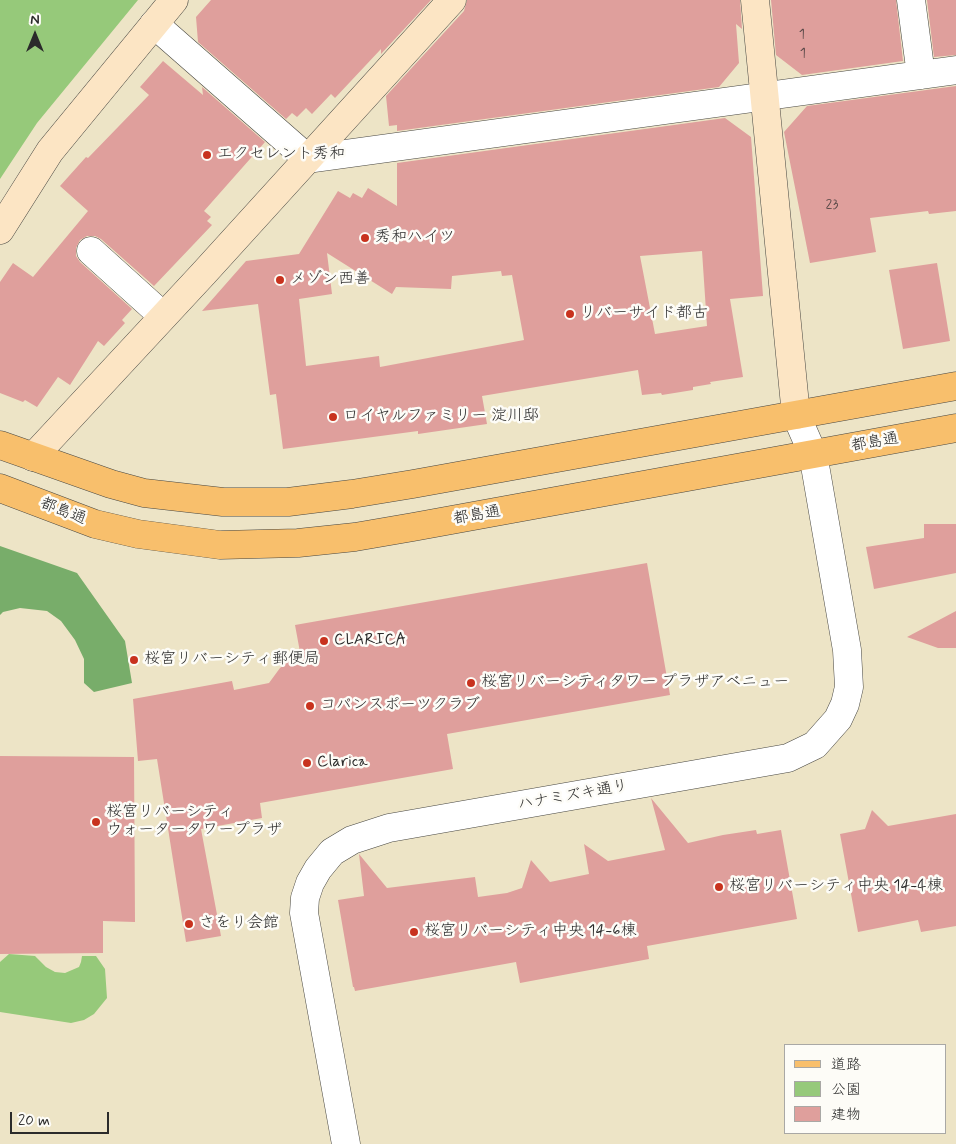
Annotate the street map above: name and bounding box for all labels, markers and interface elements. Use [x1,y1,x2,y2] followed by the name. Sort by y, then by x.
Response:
[10,10,60,60] north arrow
[30,11,40,29] text: N
[799,27,805,43] house number: 1
[800,46,806,62] house number: 1
[217,145,345,165] place label: エクセレント秀和
[201,149,213,161] marker: エクセレント秀和
[826,197,838,213] house number: 23
[375,228,455,248] place label: 秀和ハイツ
[359,232,371,244] marker: 秀和ハイツ
[290,270,370,290] place label: メゾン西善
[274,274,286,286] marker: メゾン西善
[580,304,708,324] place label: リバーサイド都古
[564,308,576,320] marker: リバーサイド都古
[343,407,539,427] place label: ロイヤルファミリー 淀川邸
[327,411,339,423] marker: ロイヤルファミリー 淀川邸
[850,429,900,457] street label: 都島通
[37,494,89,530] street label: 都島通
[452,502,502,530] street label: 都島通
[334,631,406,651] place label: CLARICA
[318,635,330,647] marker: CLARICA
[144,650,320,670] place label: 桜宮リバーシティ郵便局
[128,654,140,666] marker: 桜宮リバーシティ郵便局
[481,673,789,693] place label: 桜宮リバーシティタワー プラザアベニュー
[465,677,477,689] marker: 桜宮リバーシティタワー プラザアベニュー
[320,696,480,716] place label: コパンスポーツクラブ
[304,700,316,712] marker: コパンスポーツクラブ
[317,753,368,773] place label: Clarica
[301,757,313,769] marker: Clarica
[516,777,630,815] street label: ハナミズキ通り
[106,803,282,841] place label: 桜宮リバーシティ ウォータータワープラザ
[90,816,102,828] marker: 桜宮リバーシティ ウォータータワープラザ
[729,877,943,897] place label: 桜宮リバーシティ中央 14-4棟
[713,881,725,893] marker: 桜宮リバーシティ中央 14-4棟
[199,914,279,934] place label: さをり会館
[183,918,195,930] marker: さをり会館
[424,922,637,942] place label: 桜宮リバーシティ中央 14-6棟
[408,926,420,938] marker: 桜宮リバーシティ中央 14-6棟
[784,1044,946,1134] legend
[831,1055,861,1075] text: 道路
[831,1080,861,1100] text: 公園
[12,1102,111,1134] scale bar
[831,1105,861,1125] text: 建物
[18,1111,50,1131] text: 20 m

